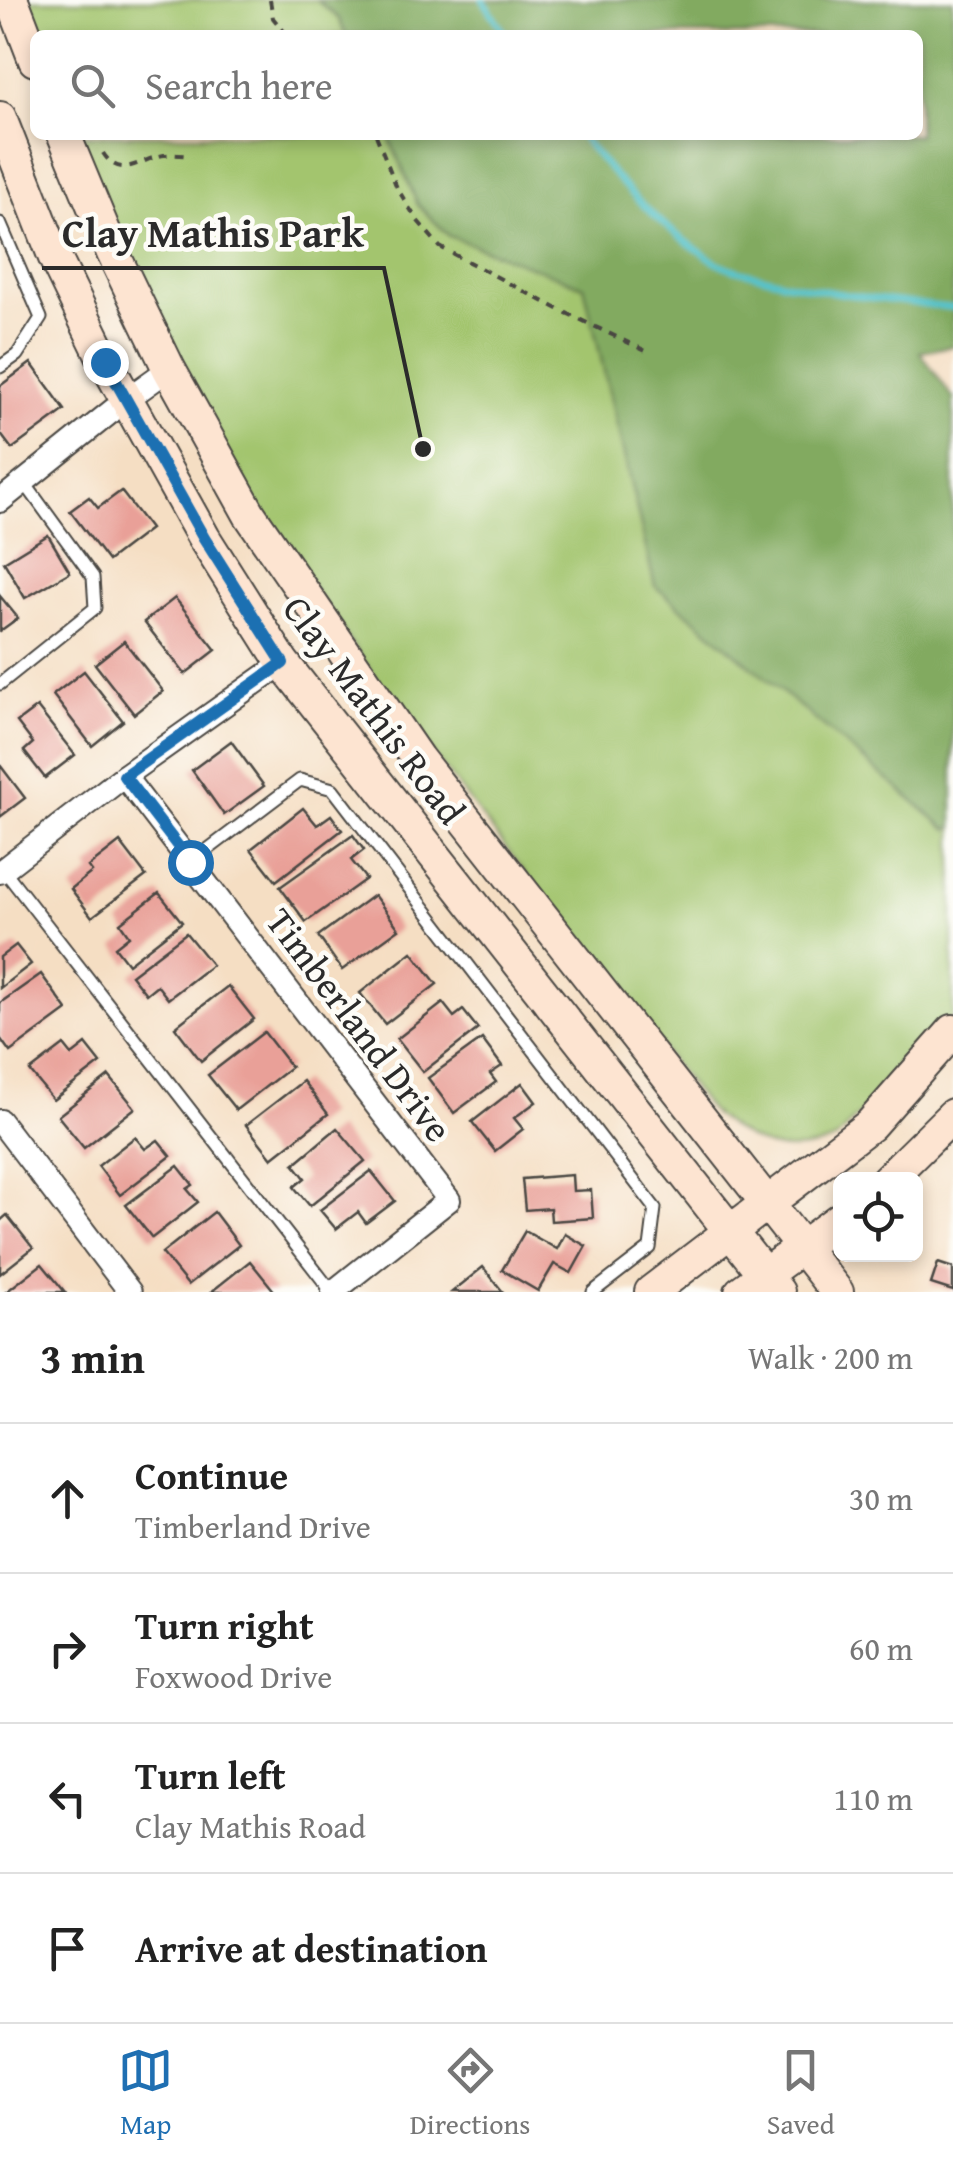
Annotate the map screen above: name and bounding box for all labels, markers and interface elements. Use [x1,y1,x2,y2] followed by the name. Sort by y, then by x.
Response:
[30,30,923,140] search box
[145,57,333,113] text: Search here
[65,58,120,113] icon: search
[42,198,384,268] callout: Clay Mathis Park
[62,203,364,262] text: Clay Mathis Park
[83,340,129,386] route end
[270,583,480,836] street label: Clay Mathis Road
[168,840,214,886] route start
[253,896,466,1153] street label: Timberland Drive
[833,1172,923,1262] map controls
[833,1172,923,1262] button: locate
[40,1327,145,1388] text: 3 min
[748,1334,913,1381] text: Walk · 200 m
[135,1447,288,1503] text: Continue
[40,1471,95,1526] icon: ahead
[849,1475,913,1522] text: 30 m
[135,1503,371,1550] text: Timberland Drive
[135,1597,314,1653] text: Turn right
[40,1621,95,1676] icon: right
[849,1625,913,1672] text: 60 m
[135,1653,332,1700] text: Foxwood Drive
[135,1747,286,1803] text: Turn left
[40,1771,95,1826] icon: left
[834,1775,913,1822] text: 110 m
[135,1803,366,1850] text: Clay Mathis Road
[135,1920,488,1976] text: Arrive at destination
[40,1921,95,1976] icon: arrive
[118,2043,173,2144] tab: Map
[410,2043,530,2144] tab: Directions
[767,2043,835,2144] tab: Saved

